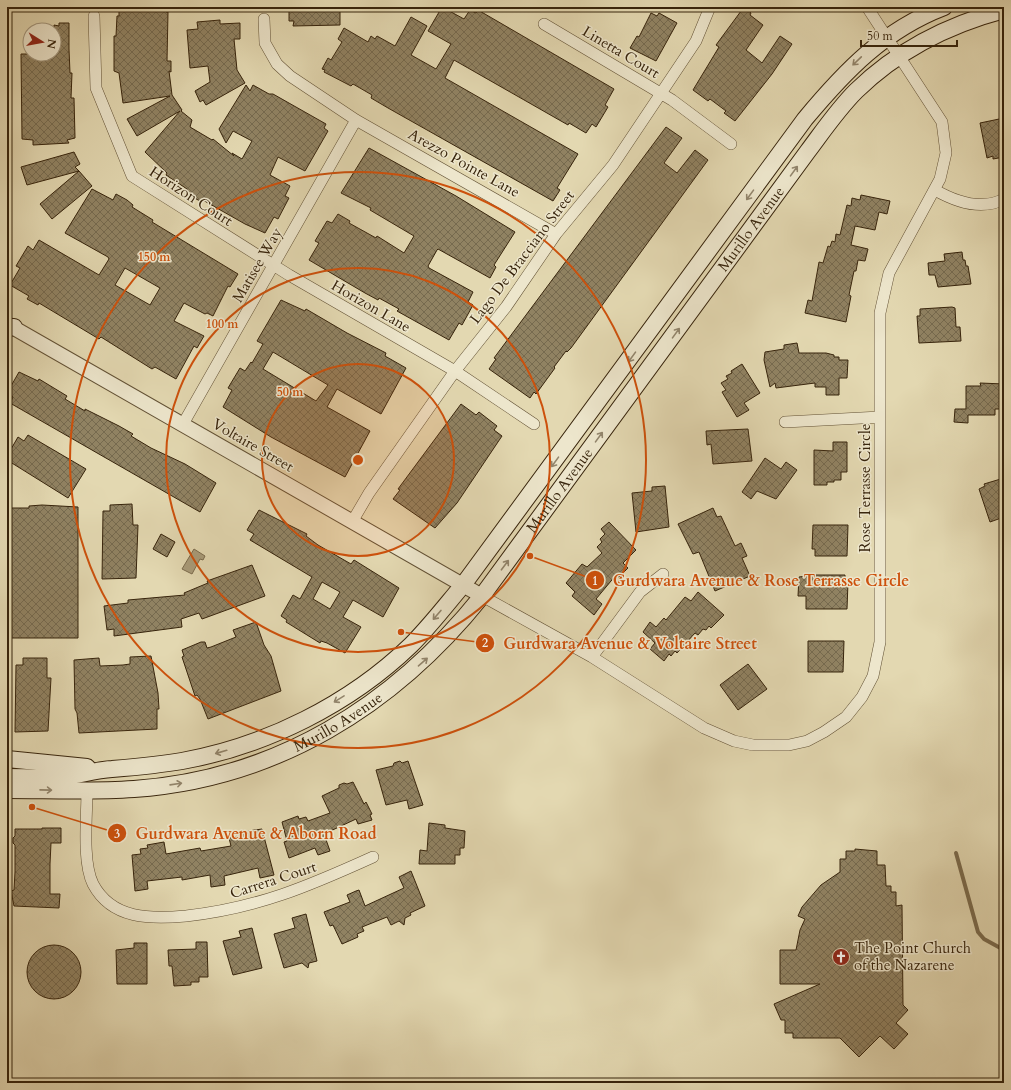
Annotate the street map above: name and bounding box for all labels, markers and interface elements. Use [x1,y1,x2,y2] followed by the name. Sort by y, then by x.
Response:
[579,21,664,83] street label: Linetta Court
[22,22,62,62] north arrow
[861,22,957,48] scale bar
[867,28,894,44] text: 50 m
[43,38,60,50] text: N
[852,57,862,66] one-way arrow
[405,124,524,202] street label: Arezzo Pointe Lane
[145,162,237,231] street label: Horizon Court
[790,166,798,177] one-way arrow
[713,182,789,275] street label: Murillo Avenue
[465,186,579,328] street label: Lago De Bracciano Street
[746,190,754,201] one-way arrow
[228,224,286,306] street label: Matisee Way
[138,249,171,265] text: 150 m
[328,275,415,337] street label: Horizon Lane
[206,316,239,332] text: 100 m
[671,327,680,338] one-way arrow
[628,351,636,362] one-way arrow
[277,384,304,400] text: 50 m
[209,414,298,476] street label: Voltaire Street
[855,423,875,553] street label: Rose Terrasse Circle
[595,432,603,443] one-way arrow
[522,444,597,537] street label: Murillo Avenue
[351,453,365,467] centre of rings
[551,456,559,467] one-way arrow
[501,559,509,570] one-way arrow
[585,566,917,594] callout: Gurdwara Avenue & Rose Terrasse Circle
[613,570,909,592] text: Gurdwara Avenue & Rose Terrasse Circle
[592,573,598,589] text: 1
[433,609,442,620] one-way arrow
[475,629,765,657] callout: Gurdwara Avenue & Voltaire Street
[503,633,757,655] text: Gurdwara Avenue & Voltaire Street
[482,635,488,651] text: 2
[417,657,428,666] one-way arrow
[290,687,387,757] street label: Murillo Avenue
[334,695,345,704] one-way arrow
[215,749,228,756] one-way arrow
[169,780,182,788] one-way arrow
[39,786,52,794] one-way arrow
[107,819,384,847] callout: Gurdwara Avenue & Aborn Road
[135,823,377,845] text: Gurdwara Avenue & Aborn Road
[114,826,120,842] text: 3
[227,857,319,903] street label: Carrera Court
[854,938,972,975] place label: The Point Church of the Nazarene
[831,947,851,967] church icon: The Point Church of the Nazarene

